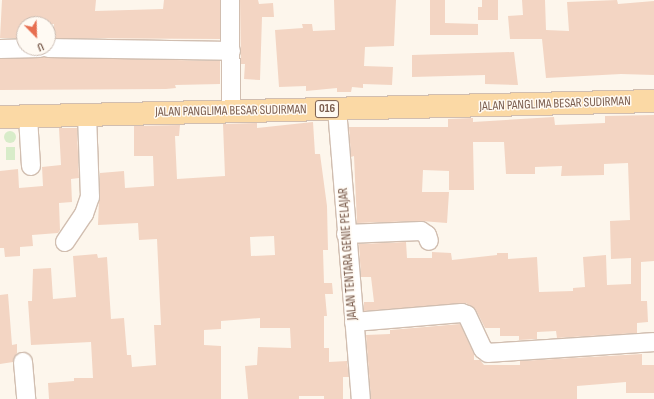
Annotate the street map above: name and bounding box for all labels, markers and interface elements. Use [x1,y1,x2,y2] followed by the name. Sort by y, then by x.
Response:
[16,16,56,56] north arrow
[35,39,46,54] text: U
[479,94,631,114] street label: JALAN PANGLIMA BESAR SUDIRMAN
[314,99,340,119] road number: 016
[155,102,307,120] street label: JALAN PANGLIMA BESAR SUDIRMAN
[336,187,360,321] street label: JALAN TENTARA GENIE PELAJAR

